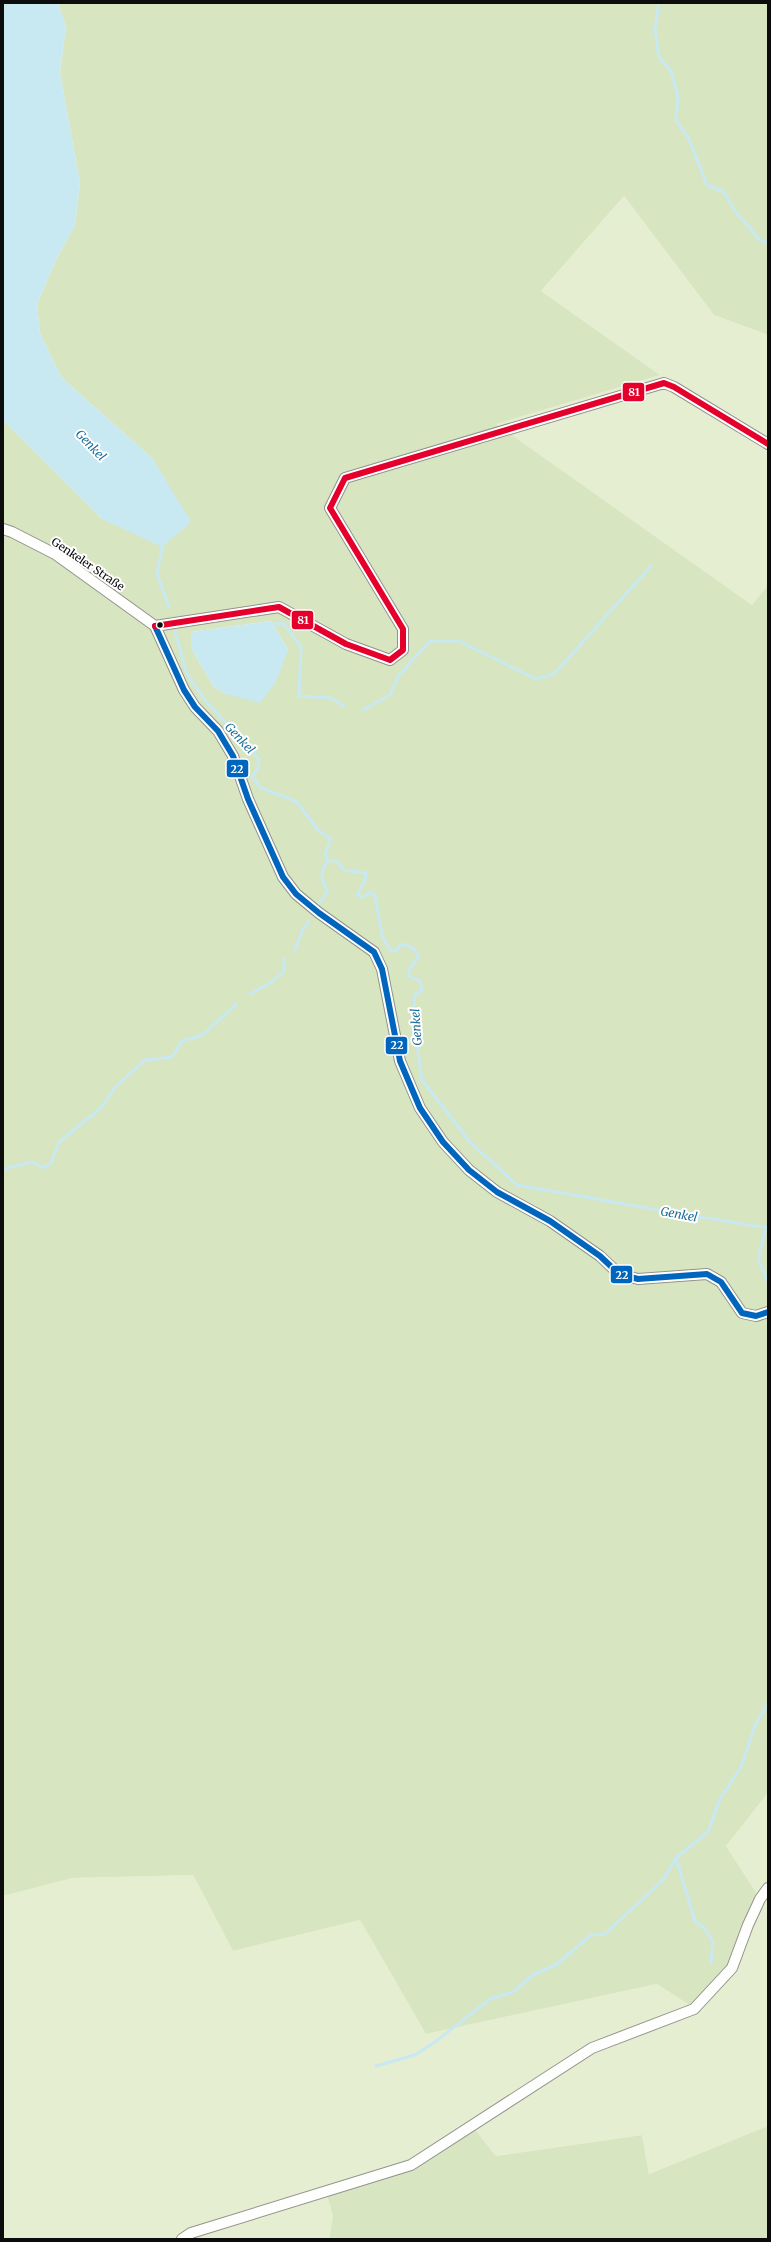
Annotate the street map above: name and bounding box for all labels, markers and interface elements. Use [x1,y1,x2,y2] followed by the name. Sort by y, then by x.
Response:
[622,382,645,402] line badge: 81
[628,385,640,399] text: 81
[73,426,110,464] water label: Genkel
[49,534,127,594] street label: Genkeler Straße
[291,610,314,630] line badge: 81
[297,613,309,627] text: 81
[155,620,165,630] unlabelled marker
[222,719,258,757] water label: Genkel
[226,759,249,778] line badge: 22
[231,762,244,776] text: 22
[407,1008,425,1046] water label: Genkel
[385,1036,408,1055] line badge: 22
[391,1038,404,1052] text: 22
[659,1203,699,1225] water label: Genkel
[610,1265,633,1284] line badge: 22
[616,1268,629,1282] text: 22

